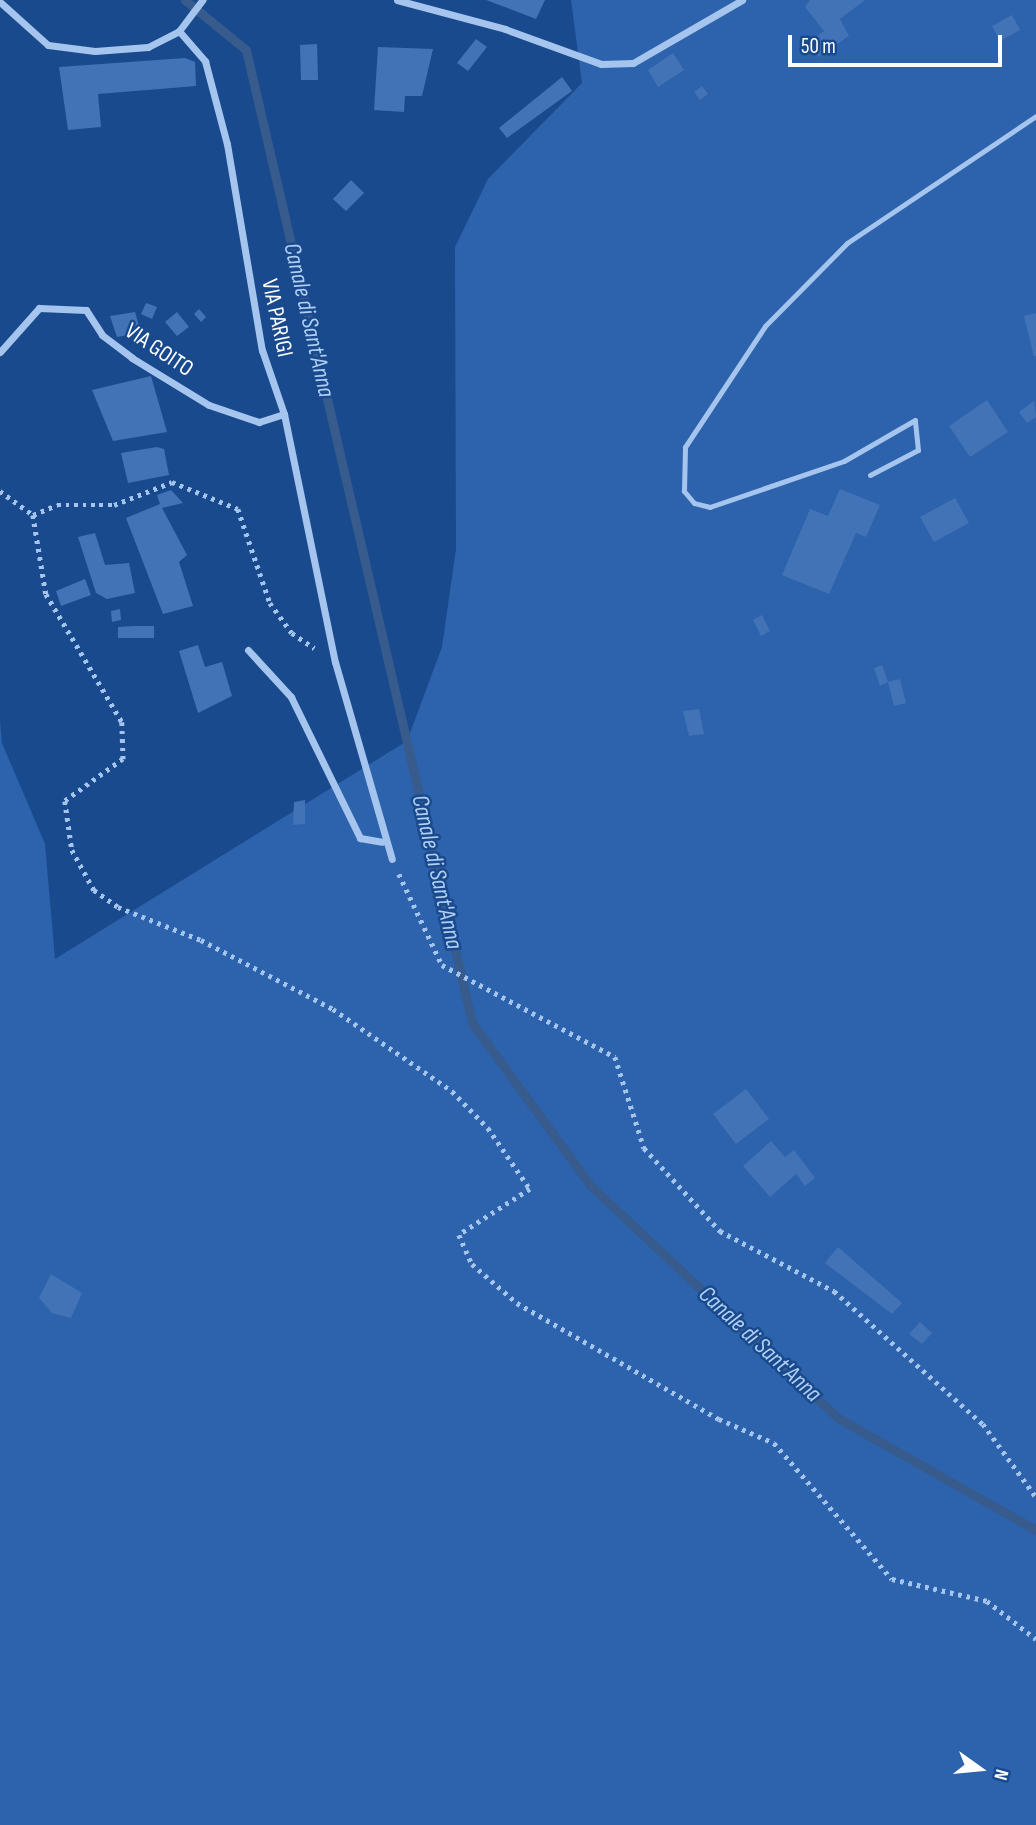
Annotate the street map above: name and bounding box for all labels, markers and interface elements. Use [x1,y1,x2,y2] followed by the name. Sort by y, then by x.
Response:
[791,21,1004,65] scale bar
[801,34,836,59] text: 50 m
[277,240,341,400] water label: Canale di Sant'Anna
[255,277,299,359] street label: VIA PARIGI
[120,317,198,383] street label: VIA GOITO
[405,792,469,952] water label: Canale di Sant'Anna
[693,1280,827,1408] water label: Canale di Sant'Anna
[945,1734,1015,1804] north arrow
[988,1767,1013,1782] text: N

